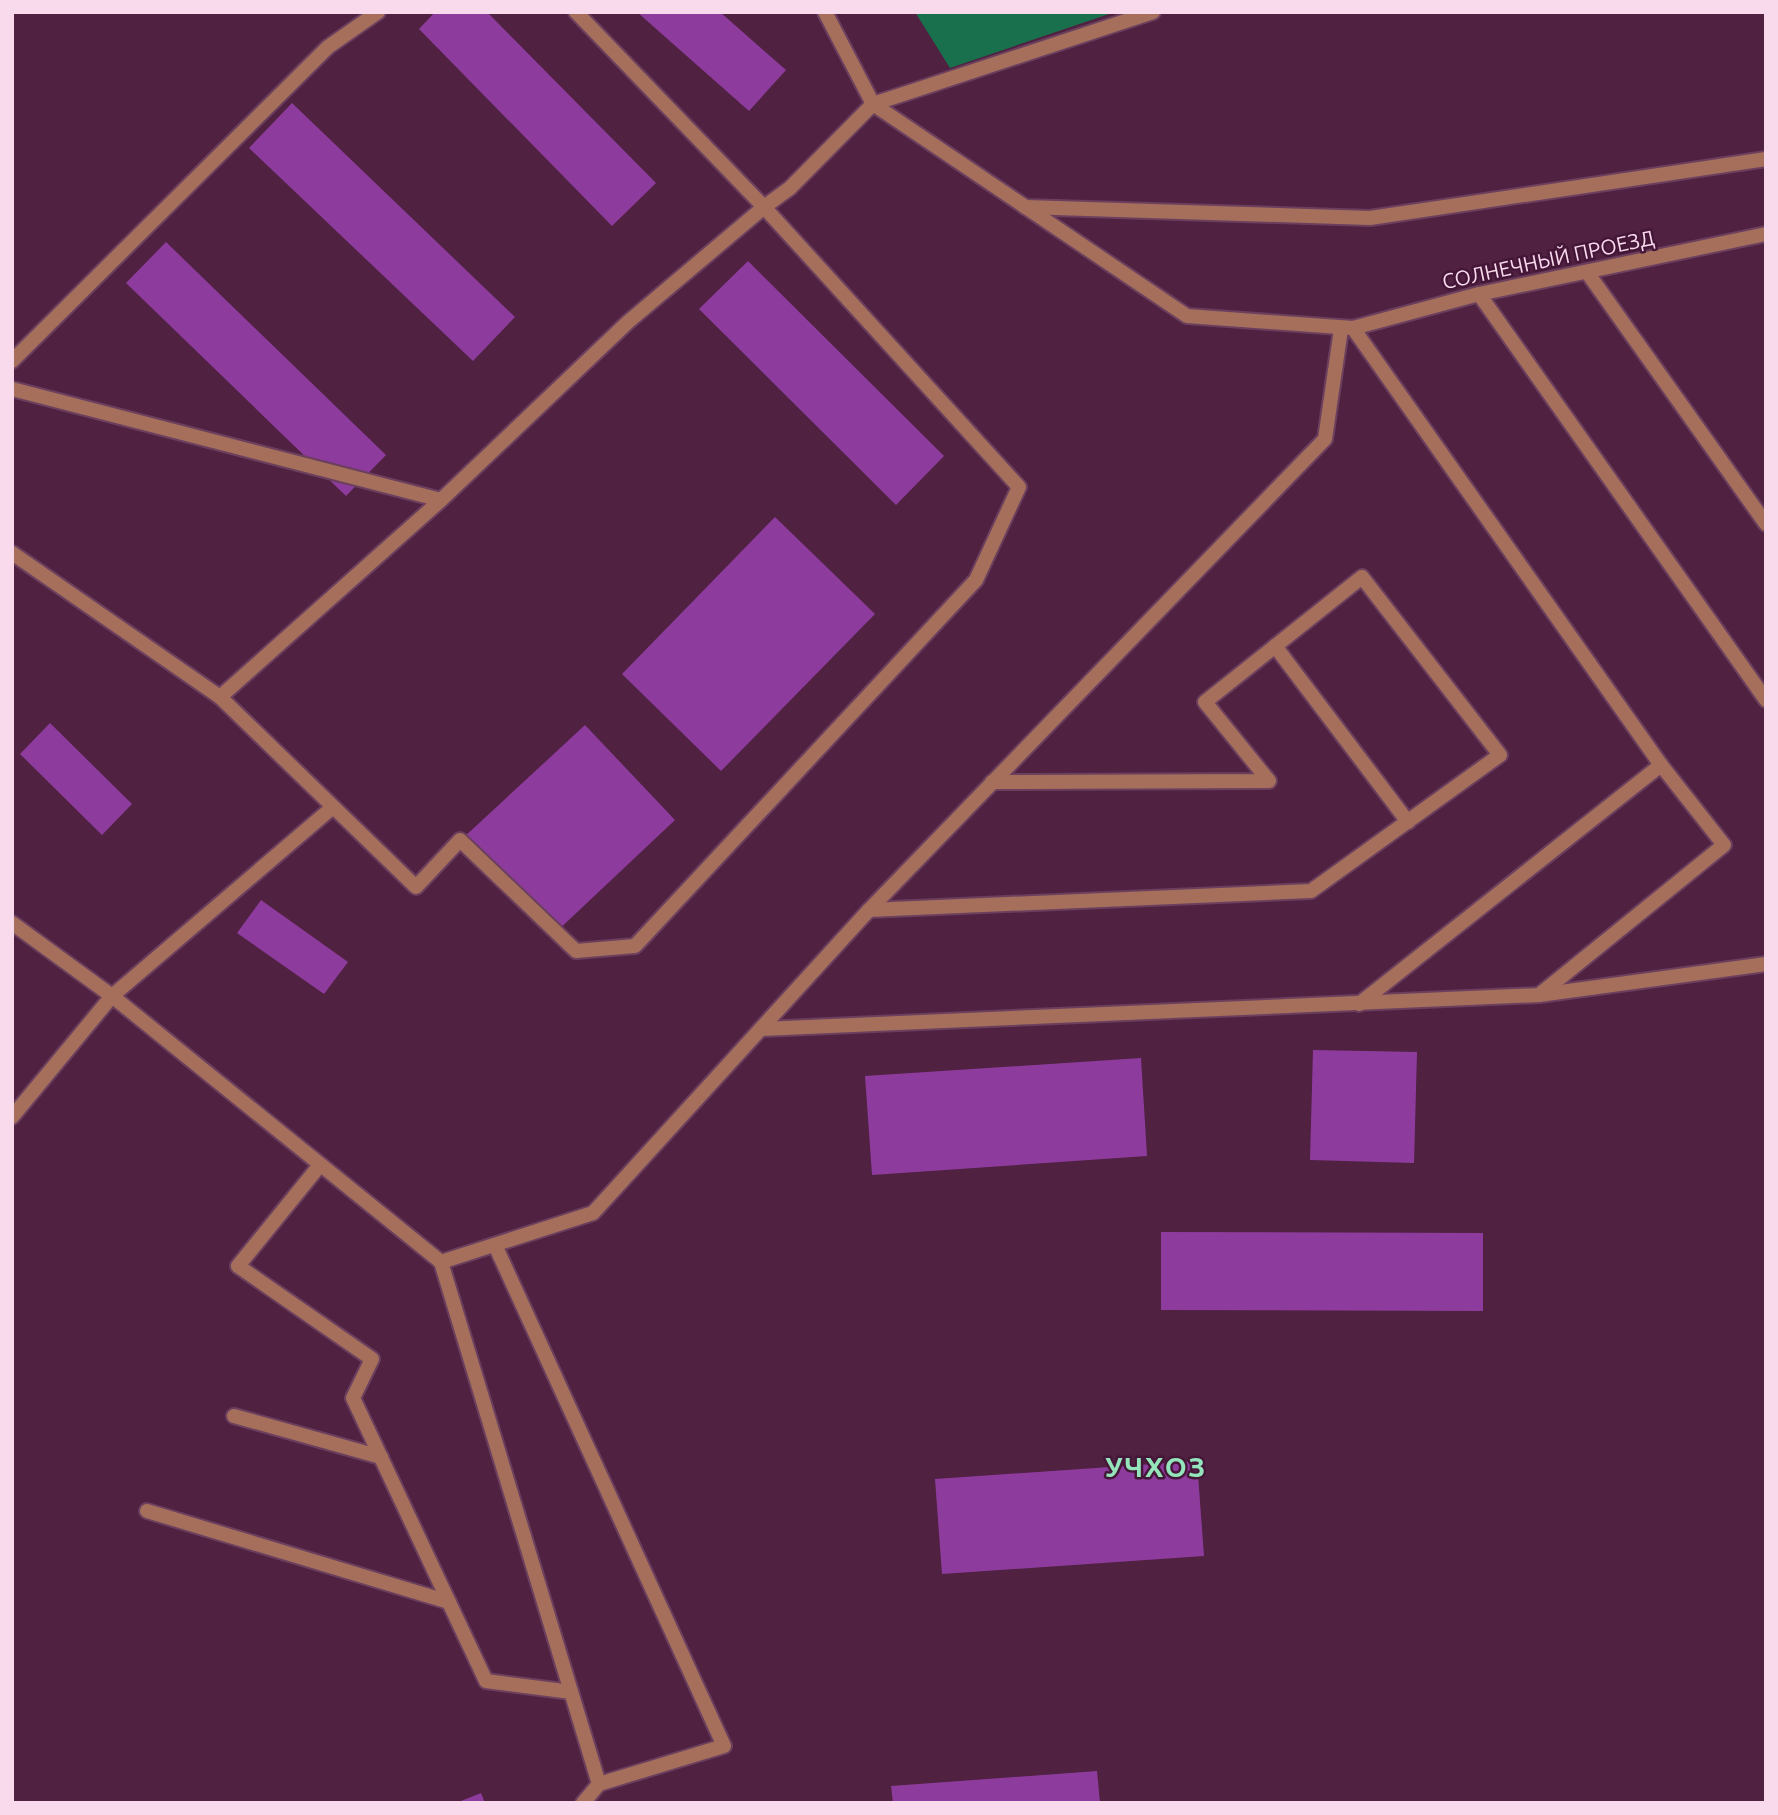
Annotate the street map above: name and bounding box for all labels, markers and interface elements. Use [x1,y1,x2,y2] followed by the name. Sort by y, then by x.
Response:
[1440,225,1656,293] street label: СОЛНЕЧНЫЙ ПРОЕЗД
[1105,1451,1207,1482] district label: УЧХОЗ

